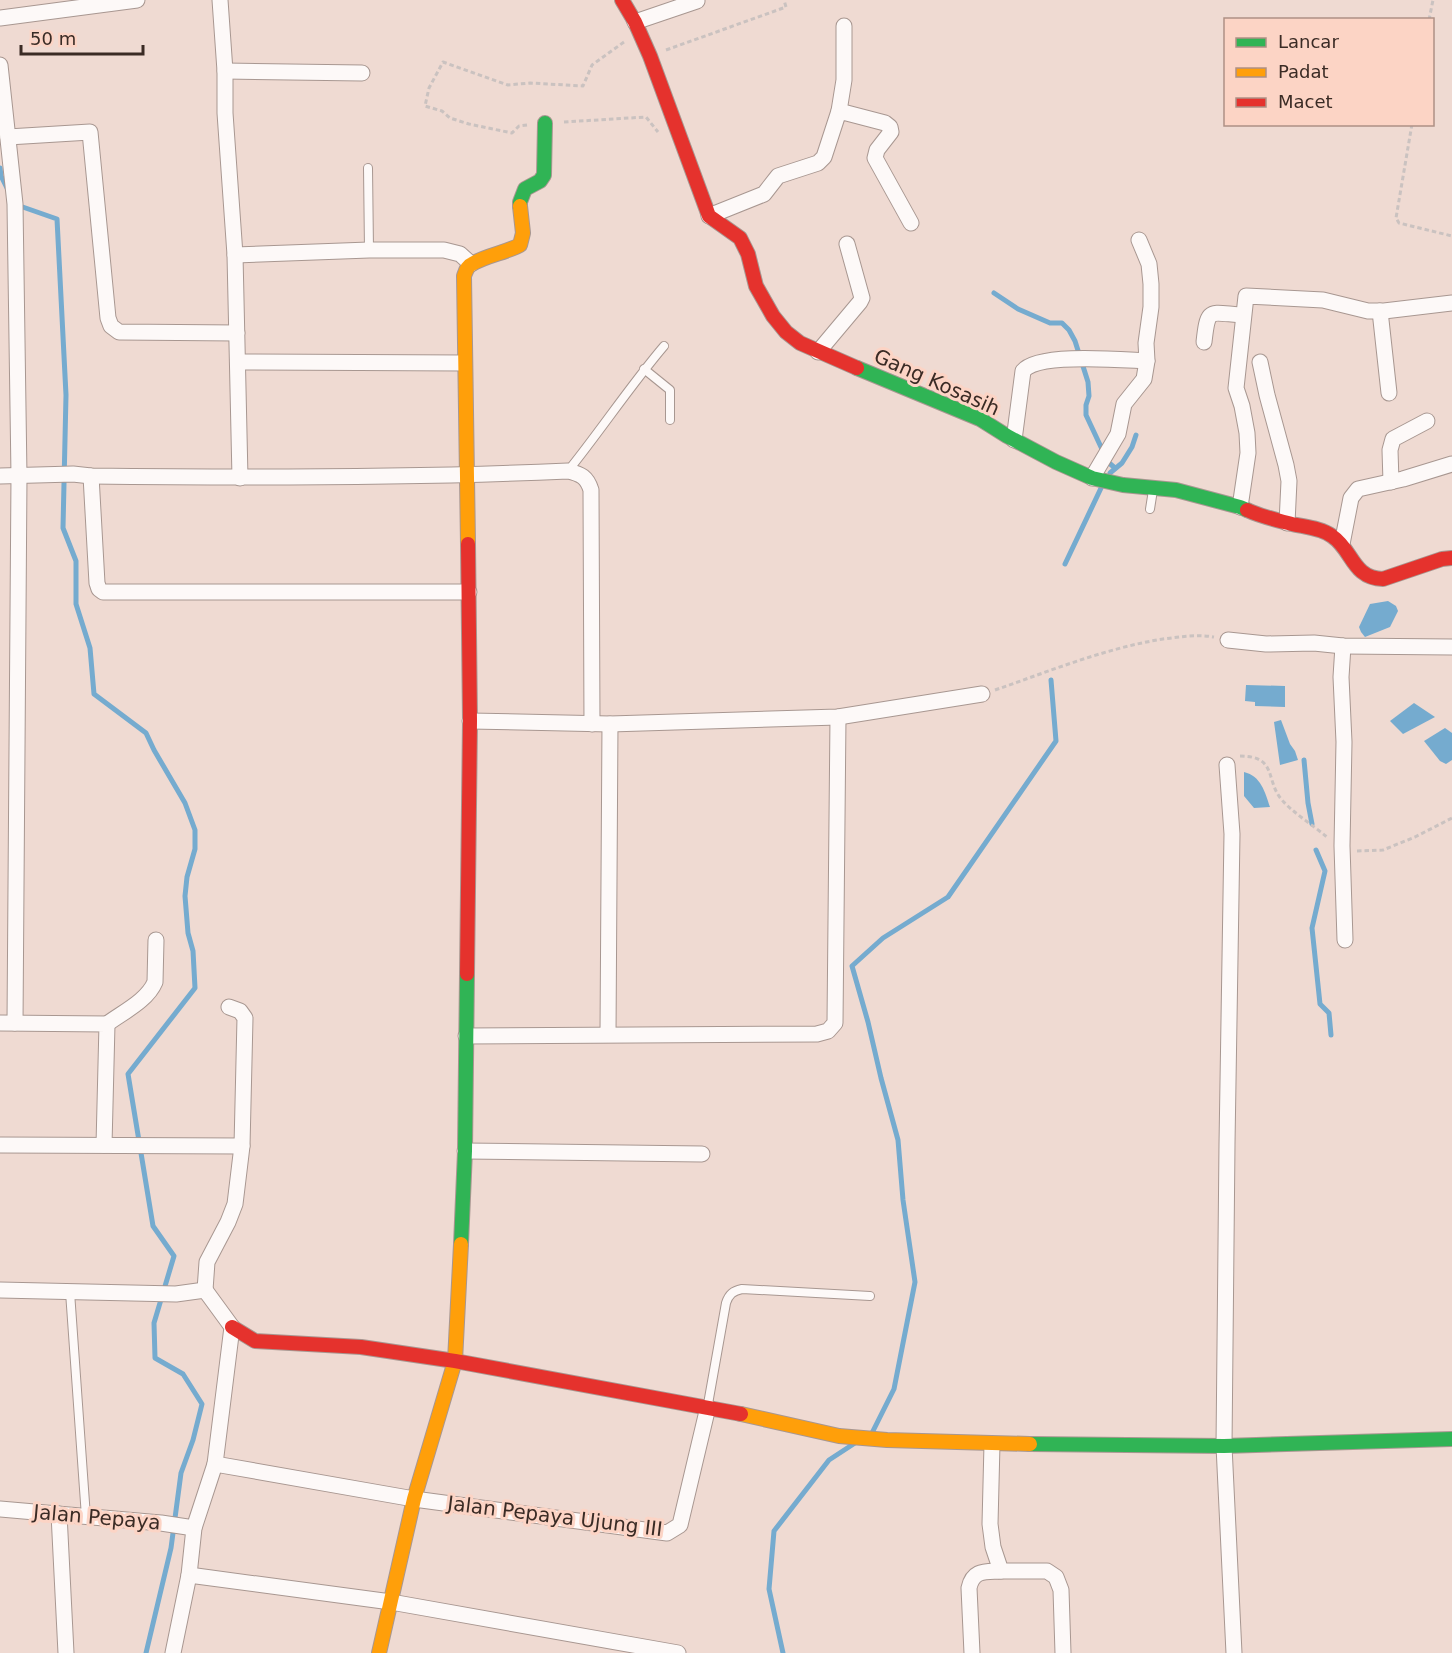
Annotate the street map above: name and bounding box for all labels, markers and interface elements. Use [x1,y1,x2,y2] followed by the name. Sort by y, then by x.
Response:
[21,18,142,56] scale bar
[1224,18,1434,126] legend
[30,28,76,49] text: 50 m
[1278,31,1339,52] text: Lancar
[1278,61,1329,82] text: Padat
[1278,91,1333,112] text: Macet
[870,344,1004,420] street label: Gang Kosasih
[444,1491,664,1541] street label: Jalan Pepaya Ujung III
[30,1499,162,1535] street label: Jalan Pepaya

